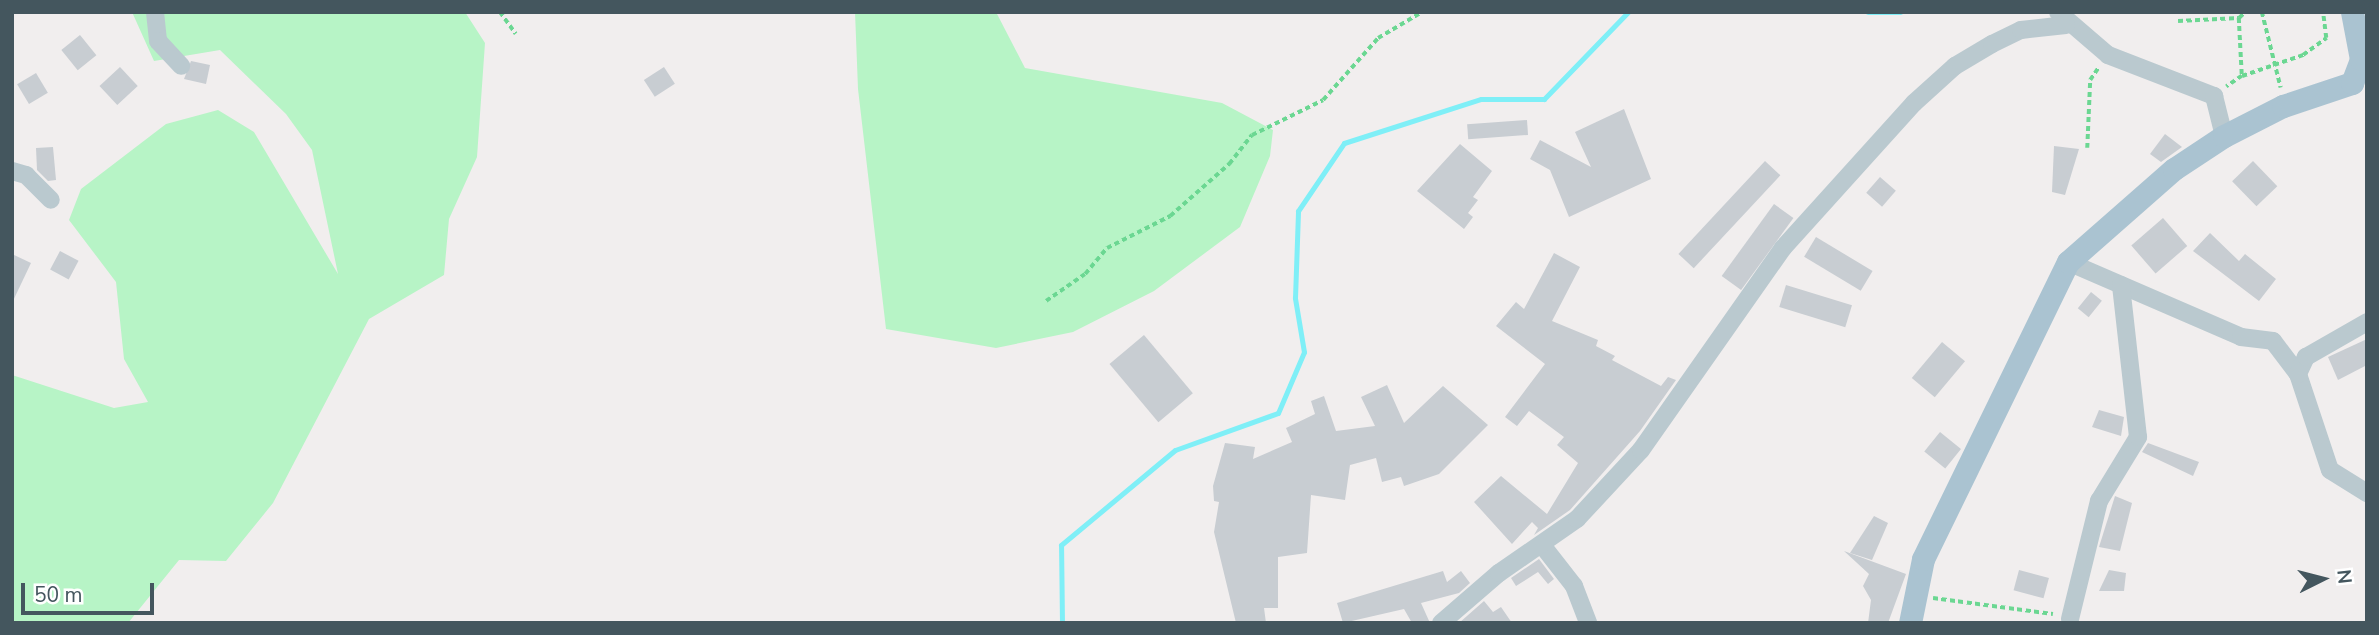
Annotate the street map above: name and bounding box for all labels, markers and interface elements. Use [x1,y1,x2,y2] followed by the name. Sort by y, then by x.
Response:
[2288,544,2358,614] north arrow
[24,568,158,612] scale bar
[2330,568,2358,585] text: N
[34,581,83,609] text: 50 m

